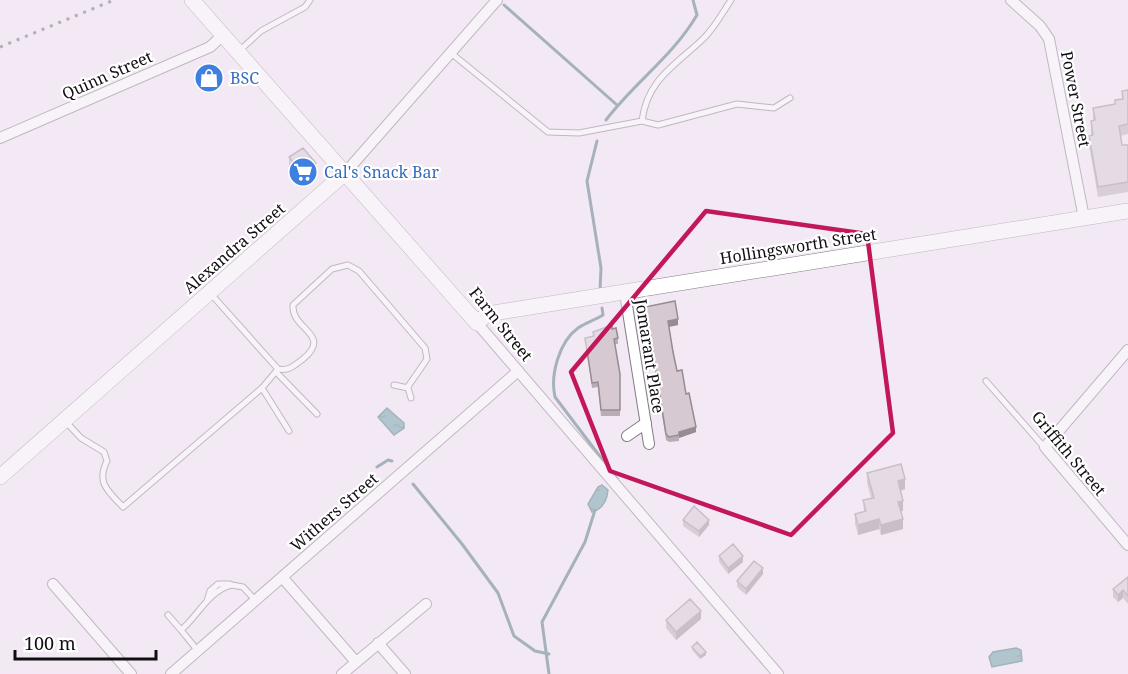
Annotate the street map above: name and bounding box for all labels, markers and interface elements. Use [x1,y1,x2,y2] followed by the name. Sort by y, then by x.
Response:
[58,45,156,105] street label: Quinn Street
[1056,49,1096,149] street label: Power Street
[193,62,225,94] shop icon: BSC
[230,67,259,89] place label: BSC
[287,156,319,188] supermarket icon: Cal's Snack Bar
[324,161,440,183] place label: Cal's Snack Bar
[178,197,290,298] street label: Alexandra Street
[718,223,878,269] street label: Hollingsworth Street
[464,282,538,366] street label: Farm Street
[630,296,670,415] street label: Jomarant Place
[1027,406,1111,500] street label: Griffith Street
[285,467,383,556] street label: Withers Street
[15,623,156,661] scale bar
[24,631,76,655] text: 100 m

